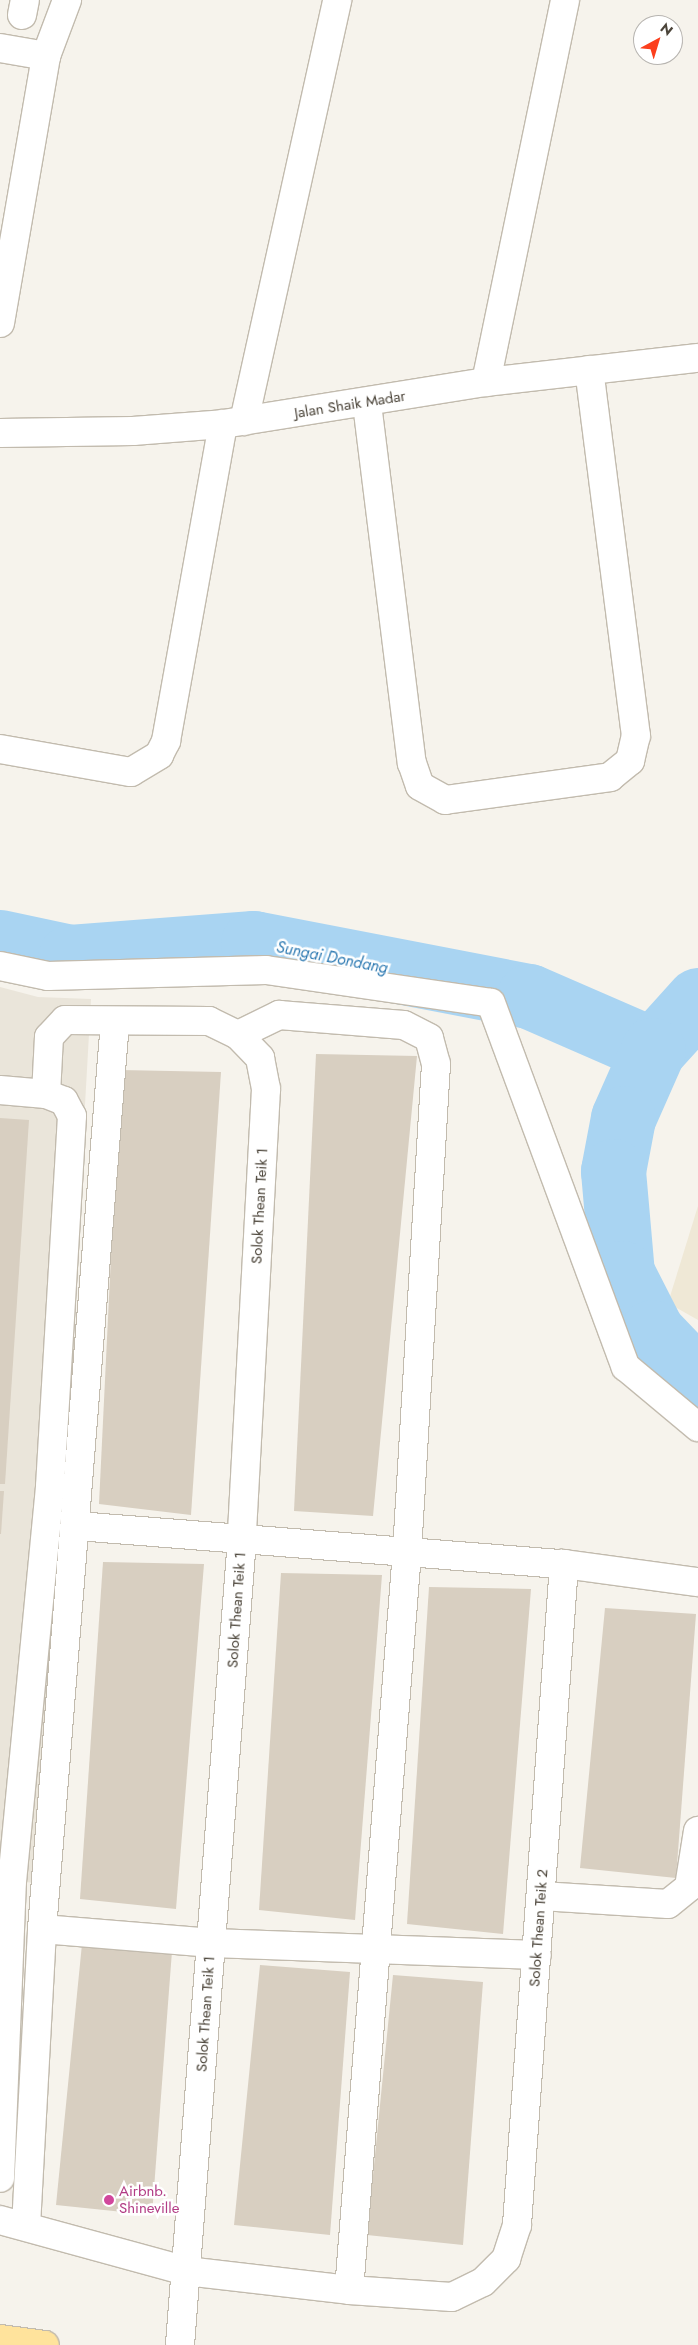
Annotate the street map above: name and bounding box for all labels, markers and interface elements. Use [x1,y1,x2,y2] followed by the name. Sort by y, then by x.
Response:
[633,15,683,65] north arrow
[656,18,677,40] text: N
[293,387,407,423] street label: Jalan Shaik Madar
[275,938,389,978] water label: Sungai Dondang
[248,1147,272,1265] street label: Solok Thean Teik 1
[224,1551,250,1669] street label: Solok Thean Teik 1
[526,1868,552,1988] street label: Solok Thean Teik 2
[193,1955,219,2073] street label: Solok Thean Teik 1
[119,2182,179,2217] place label: Airbnb. Shineville
[103,2194,115,2206] marker: Airbnb. Shineville

